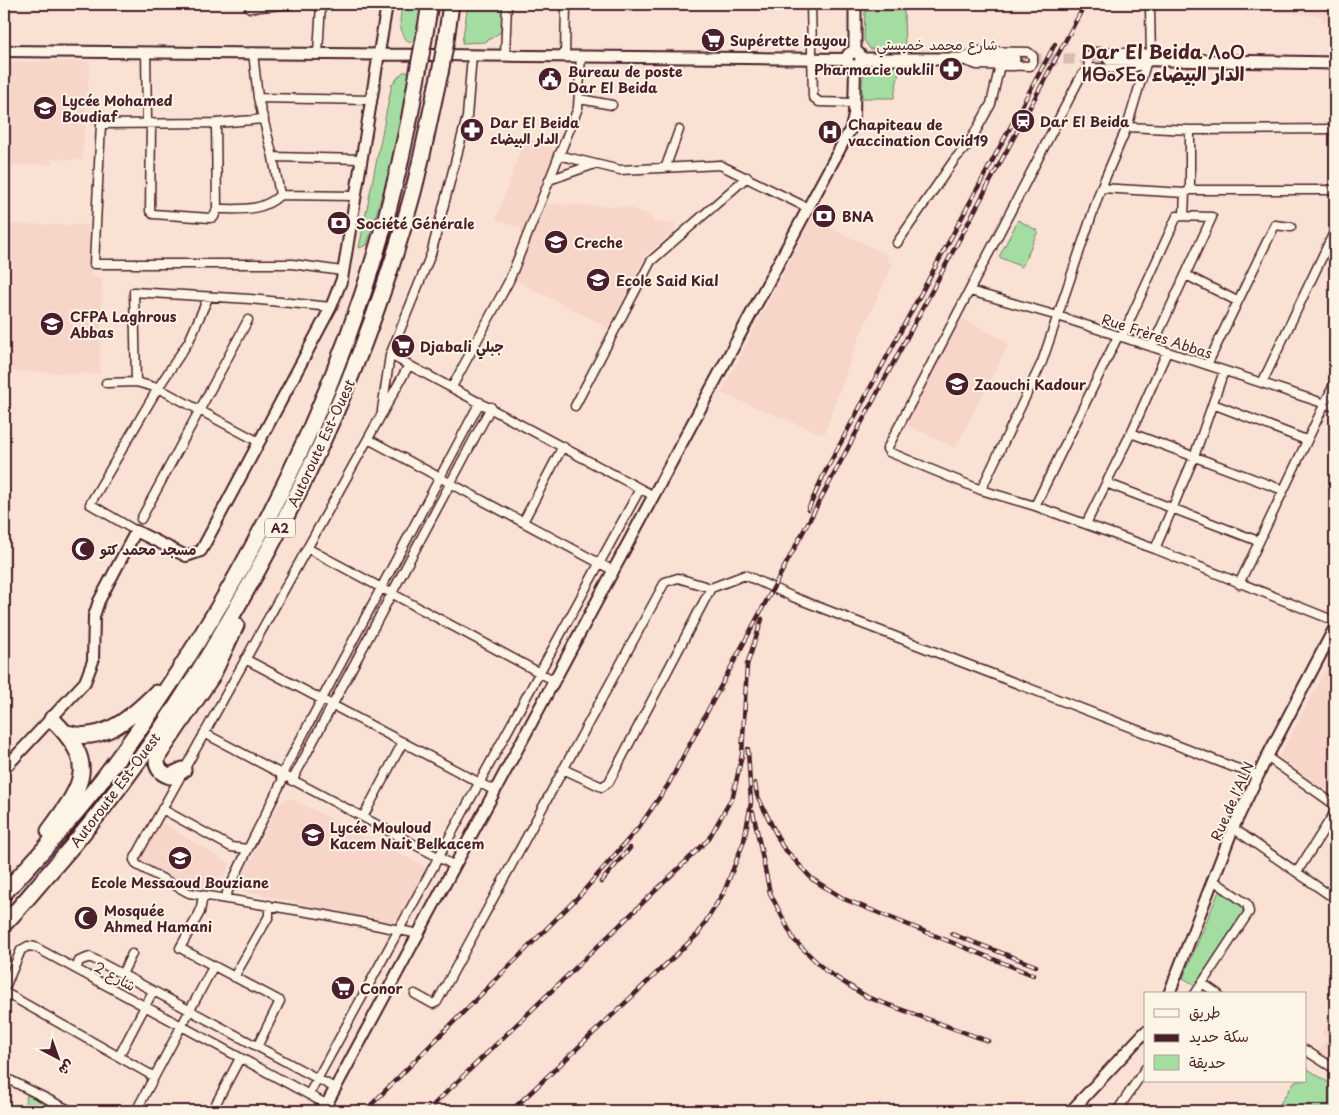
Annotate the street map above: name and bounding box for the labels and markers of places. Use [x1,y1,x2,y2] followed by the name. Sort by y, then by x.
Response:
[700,27,726,53] supermarket icon: Supérette bayou
[730,30,847,51] place label: Supérette bayou
[938,56,964,82] pharmacy icon: Pharmacie ouklil
[814,59,934,80] place label: Pharmacie ouklil
[568,61,683,98] place label: Bureau de poste Dar El Beida
[537,66,563,92] public building icon: Bureau de poste Dar El Beida
[62,90,173,127] place label: Lycée Mohamed Boudiaf
[32,95,58,121] school or university icon: Lycée Mohamed Boudiaf
[1010,108,1036,134] station icon: Dar El Beida
[1040,111,1130,132] place label: Dar El Beida
[490,112,580,149] place label: Dar El Beida الدار البيضاء
[848,114,988,151] place label: Chapiteau de vaccination Covid19
[459,117,485,143] pharmacy icon: Dar El Beida الدار البيضاء
[817,119,843,145] hospital icon: Chapiteau de vaccination Covid19
[811,203,837,229] bank icon: BNA
[842,206,874,227] place label: BNA
[326,210,352,236] bank icon: Société Générale
[356,213,475,234] place label: Société Générale
[543,229,569,255] school or university icon: Creche
[574,232,623,253] place label: Creche
[585,267,611,293] school or university icon: Ecole Said Kial
[616,270,718,291] place label: Ecole Said Kial
[69,306,177,343] place label: CFPA Laghrous Abbas
[39,311,65,337] school or university icon: CFPA Laghrous Abbas
[390,333,416,359] supermarket icon: Djabali جبلي
[420,336,504,360] place label: Djabali جبلي
[944,371,970,397] school or university icon: Zaouchi Kadour
[974,374,1087,395] place label: Zaouchi Kadour
[70,536,96,562] mosque icon: مسجد محمد كتو
[99,539,196,560] place label: مسجد محمد كتو
[330,817,484,854] place label: Lycée Mouloud Kacem Nait Belkacem
[300,822,326,848] school or university icon: Lycée Mouloud Kacem Nait Belkacem
[167,845,193,871] school or university icon: Ecole Messaoud Bouziane
[91,872,269,893] place label: Ecole Messaoud Bouziane
[103,900,212,937] place label: Mosquée Ahmed Hamani
[73,905,99,931] mosque icon: Mosquée Ahmed Hamani
[330,975,356,1001] supermarket icon: Conor
[360,978,404,999] place label: Conor

